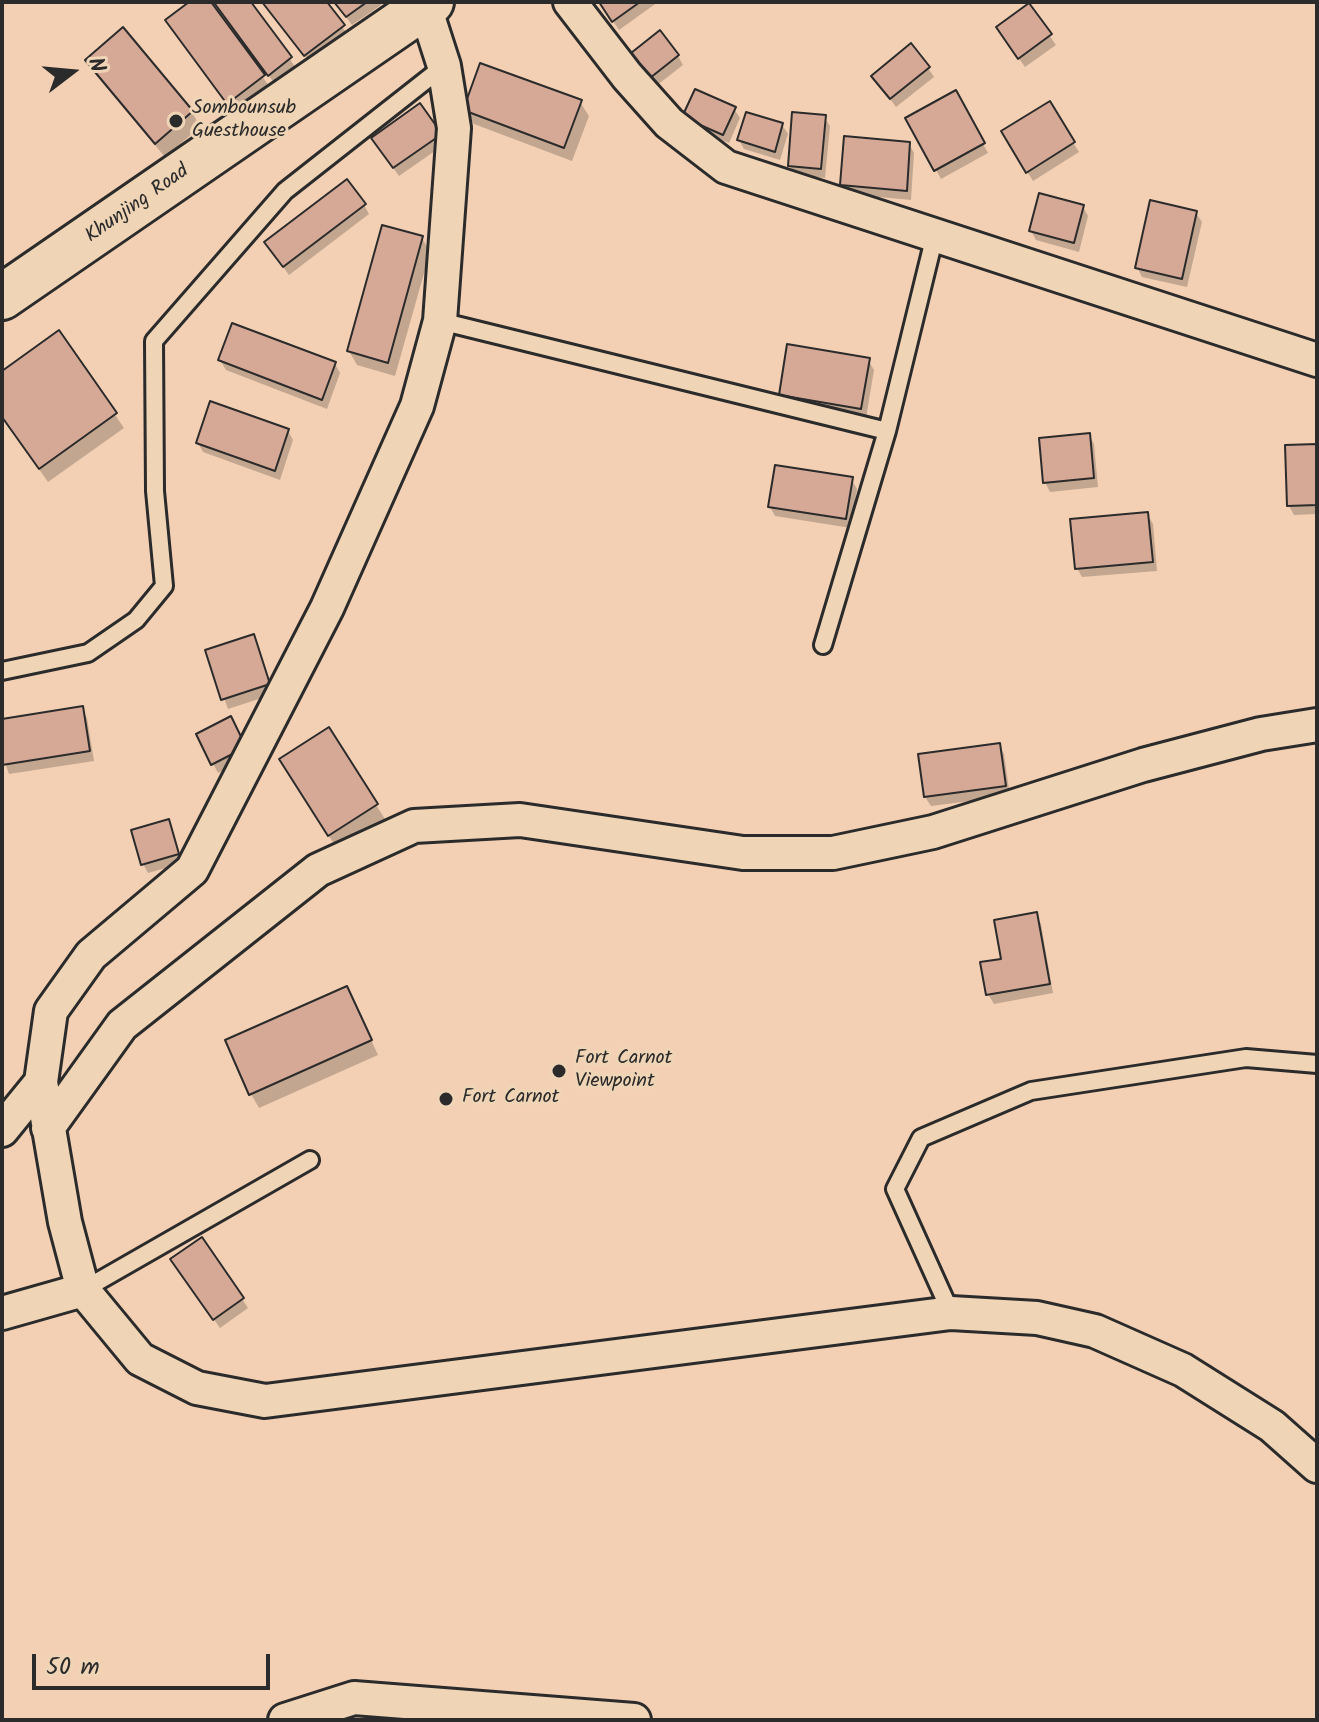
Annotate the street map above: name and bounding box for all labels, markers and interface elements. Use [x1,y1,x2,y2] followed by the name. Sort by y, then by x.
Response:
[32,32,112,112] north arrow
[77,54,114,77] text: N
[192,98,296,145] place label: Sombounsub Guesthouse
[167,112,185,130] marker: Sombounsub Guesthouse
[82,160,194,250] street label: Khunjing Road
[575,1048,672,1095] place label: Fort Carnot Viewpoint
[550,1062,568,1080] marker: Fort Carnot Viewpoint
[462,1087,559,1111] place label: Fort Carnot
[437,1090,455,1108] marker: Fort Carnot
[36,1638,274,1688] scale bar
[46,1648,100,1687] text: 50 m

